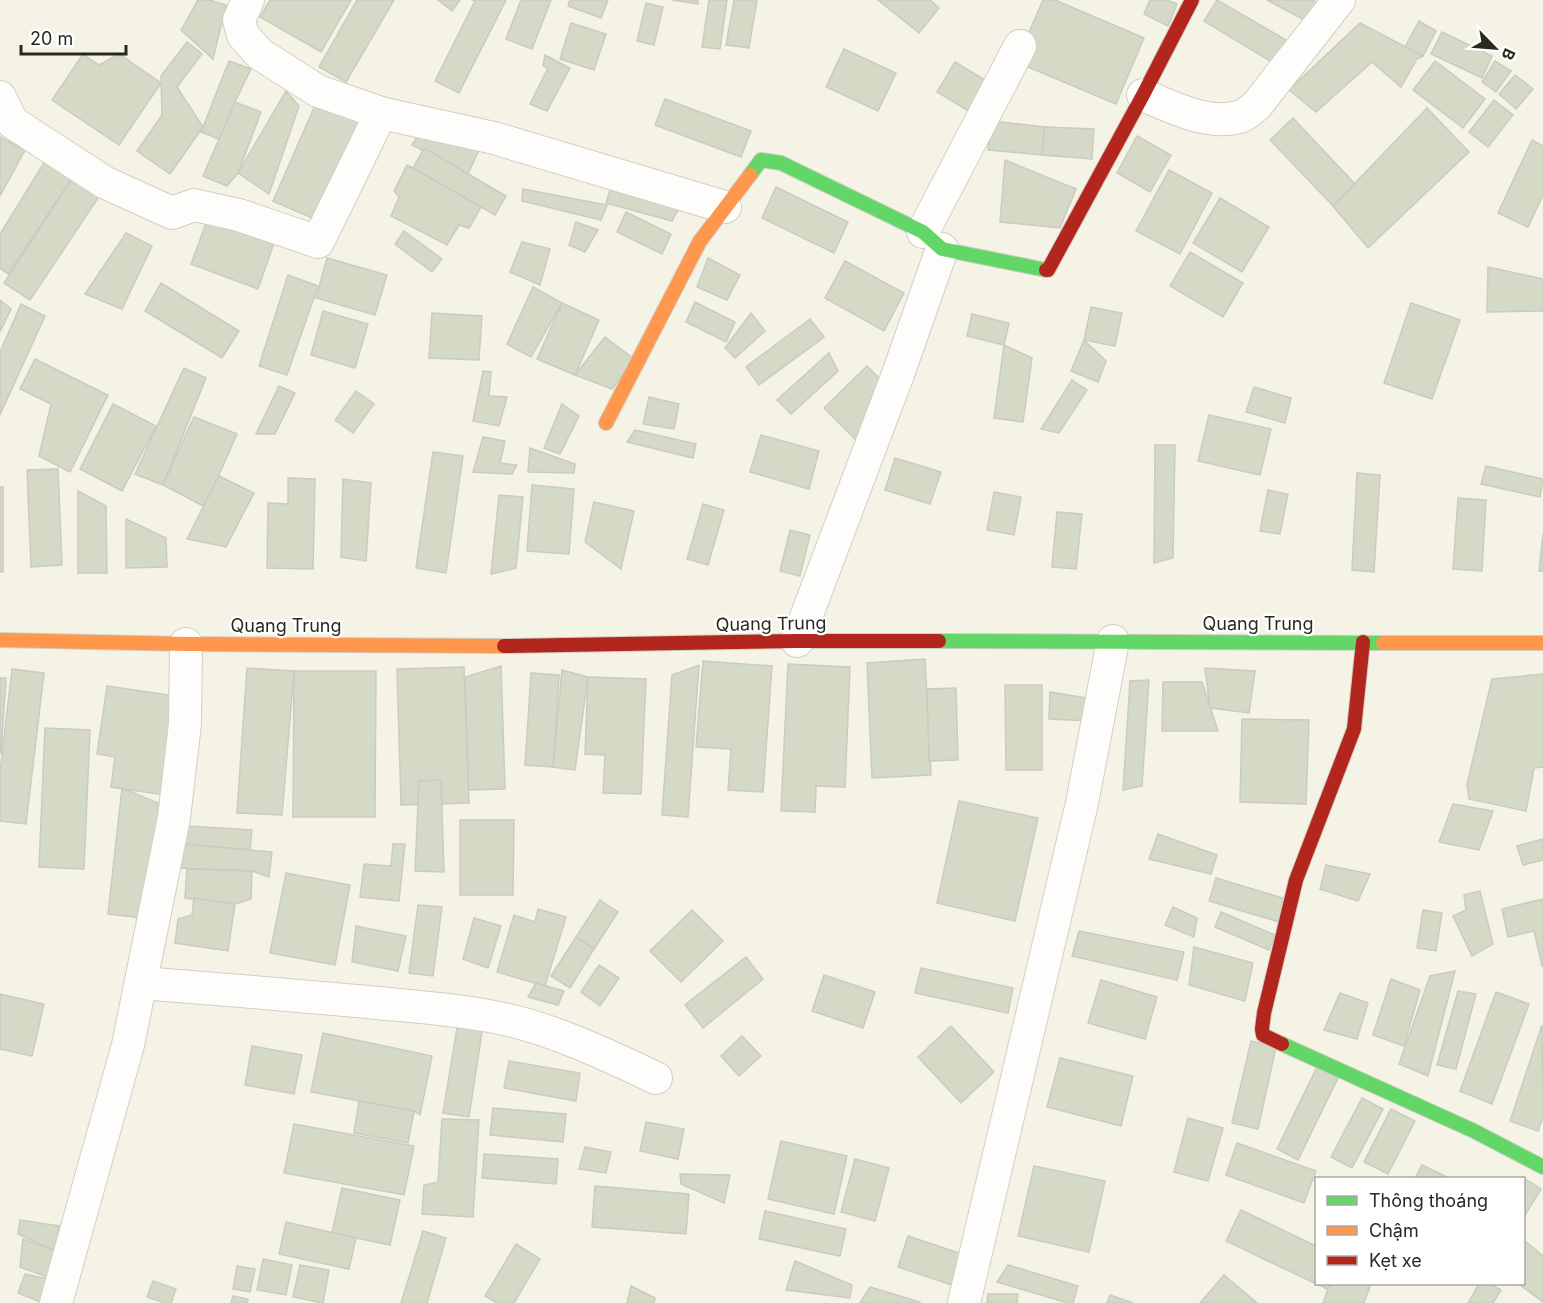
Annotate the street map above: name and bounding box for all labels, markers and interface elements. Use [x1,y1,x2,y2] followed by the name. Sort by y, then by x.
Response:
[21,18,126,56] scale bar
[1465,18,1525,78] north arrow
[30,28,73,49] text: 20 m
[1497,45,1520,63] text: B
[715,612,827,635] street label: Quang Trung
[1203,613,1313,634] street label: Quang Trung
[231,615,341,636] street label: Quang Trung
[1315,1177,1525,1285] legend
[1369,1190,1488,1211] text: Thông thoáng
[1369,1220,1419,1241] text: Chậm
[1369,1250,1422,1271] text: Kẹt xe

